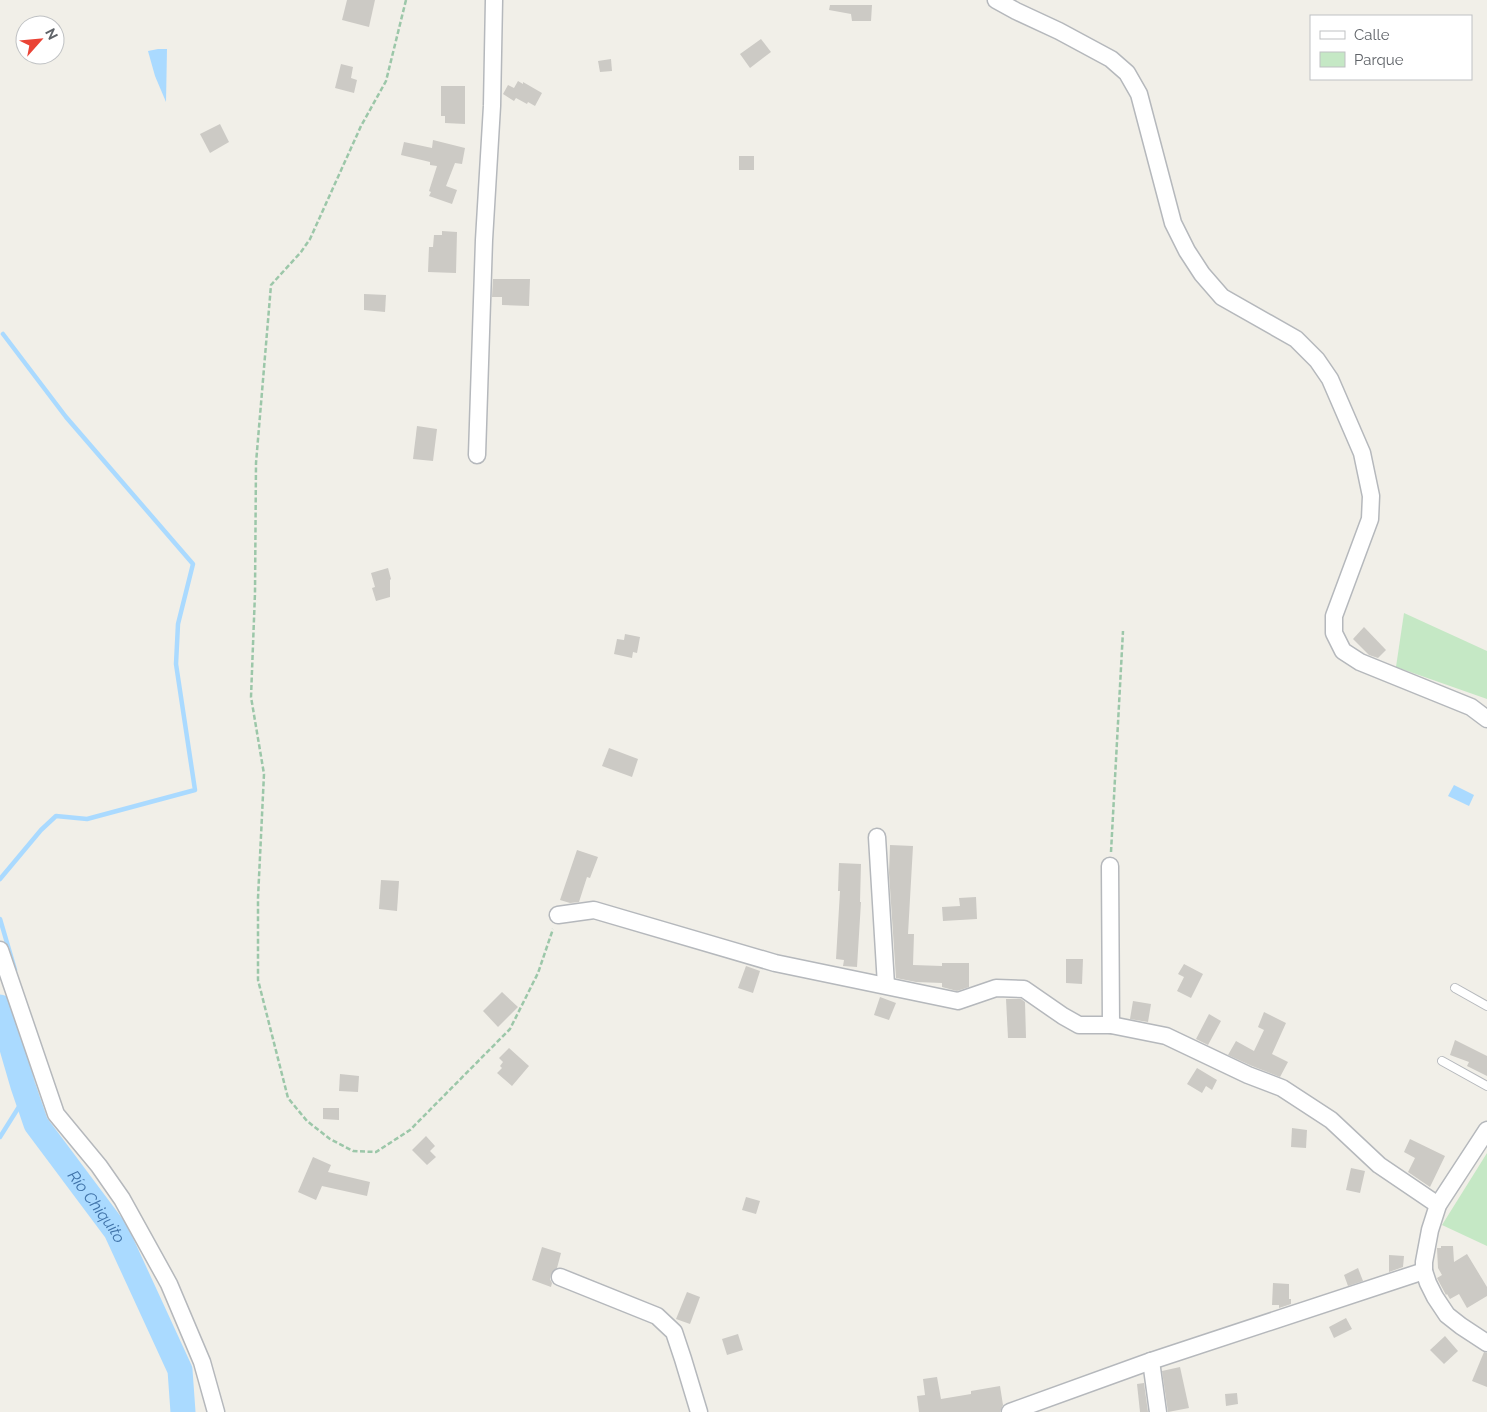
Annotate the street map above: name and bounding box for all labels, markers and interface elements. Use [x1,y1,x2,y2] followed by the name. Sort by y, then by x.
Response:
[15,15,65,65] north arrow
[1310,15,1472,80] legend
[42,26,61,42] text: N
[1354,26,1390,44] text: Calle
[1354,51,1404,69] text: Parque
[64,1166,130,1246] water label: Río Chiquito

